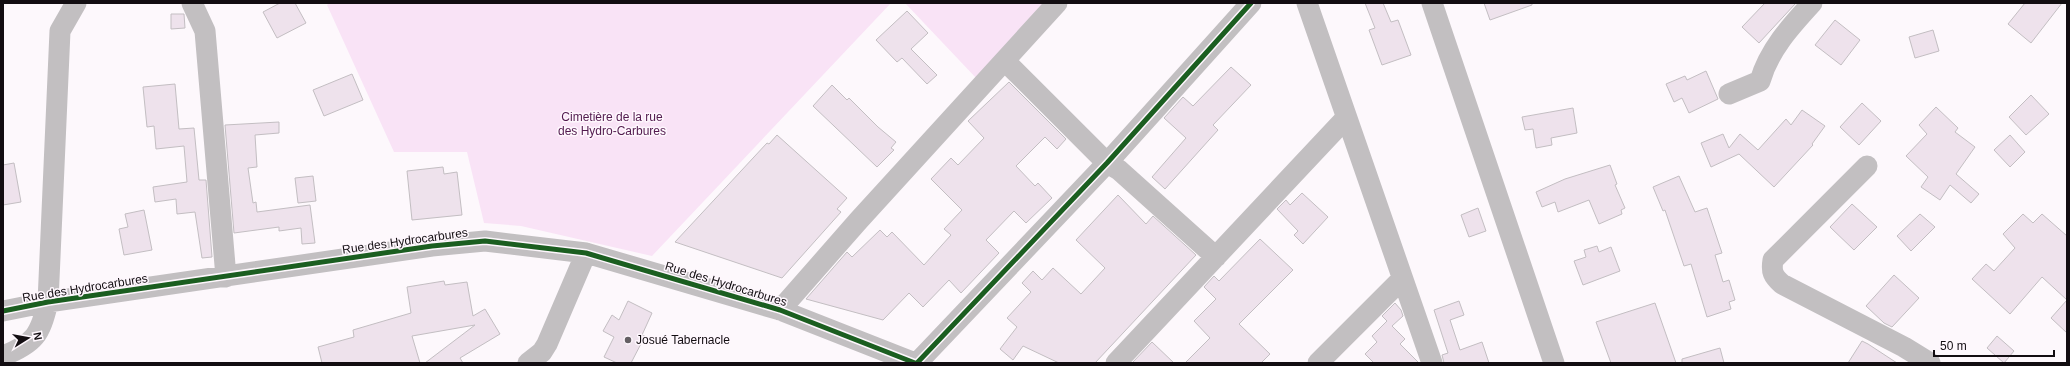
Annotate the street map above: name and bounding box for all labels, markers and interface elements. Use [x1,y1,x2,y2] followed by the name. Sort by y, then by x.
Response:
[558,110,666,138] park label: Cimetière de la rue des Hydro-Carbures
[341,225,469,257] street label: Rue des Hydrocarbures
[663,259,789,309] street label: Rue des Hydrocarbures
[21,271,149,305] street label: Rue des Hydrocarbures
[8,318,48,358] north arrow
[31,331,44,341] text: N
[1934,332,2054,358] scale bar
[636,333,730,347] place label: Josué Tabernacle
[623,335,633,345] marker: Josué Tabernacle
[1940,339,1967,353] text: 50 m

